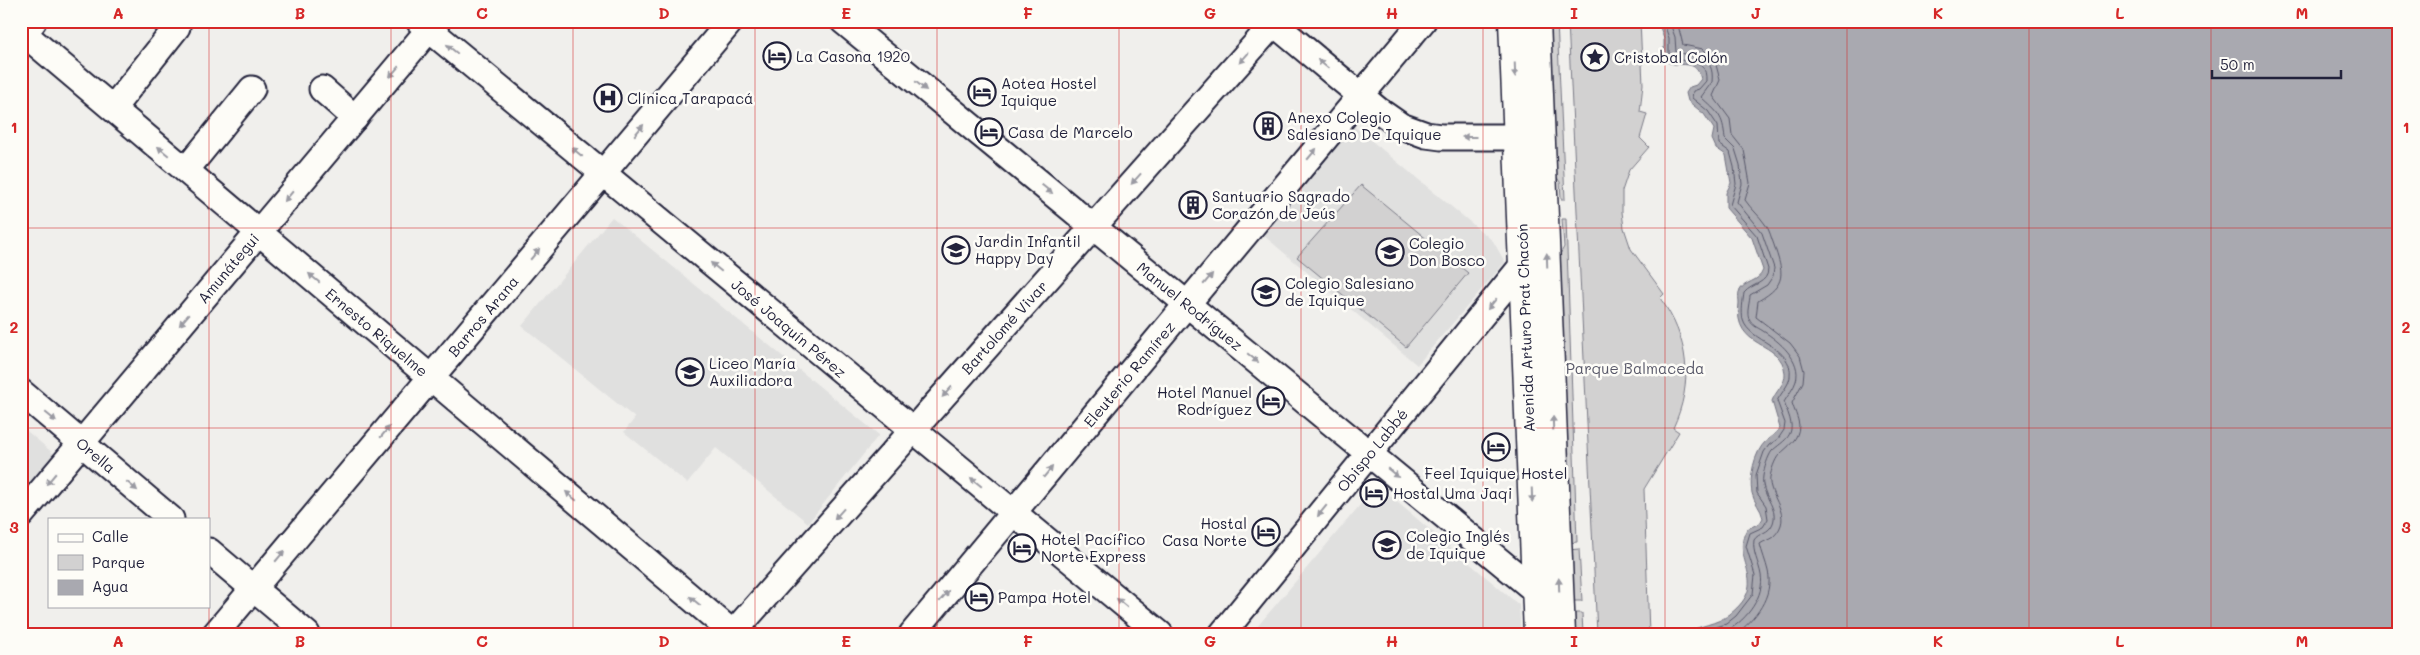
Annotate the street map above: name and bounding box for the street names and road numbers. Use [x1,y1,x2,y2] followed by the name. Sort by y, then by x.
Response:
[1511,223,1539,433] street label: Avenida Arturo Prat Chacón
[193,229,263,307] street label: Amunátegui
[1133,257,1247,355] street label: Manuel Rodríguez
[443,271,523,361] street label: Barros Arana
[727,274,851,382] street label: José Joaquín Pérez
[957,276,1051,378] street label: Bartolomé Vivar
[322,283,432,381] street label: Ernesto Riquelme
[1079,317,1179,431] street label: Eleuterio Ramírez
[1332,404,1412,496] street label: Obispo Labbé
[72,433,120,477] street label: Orella

